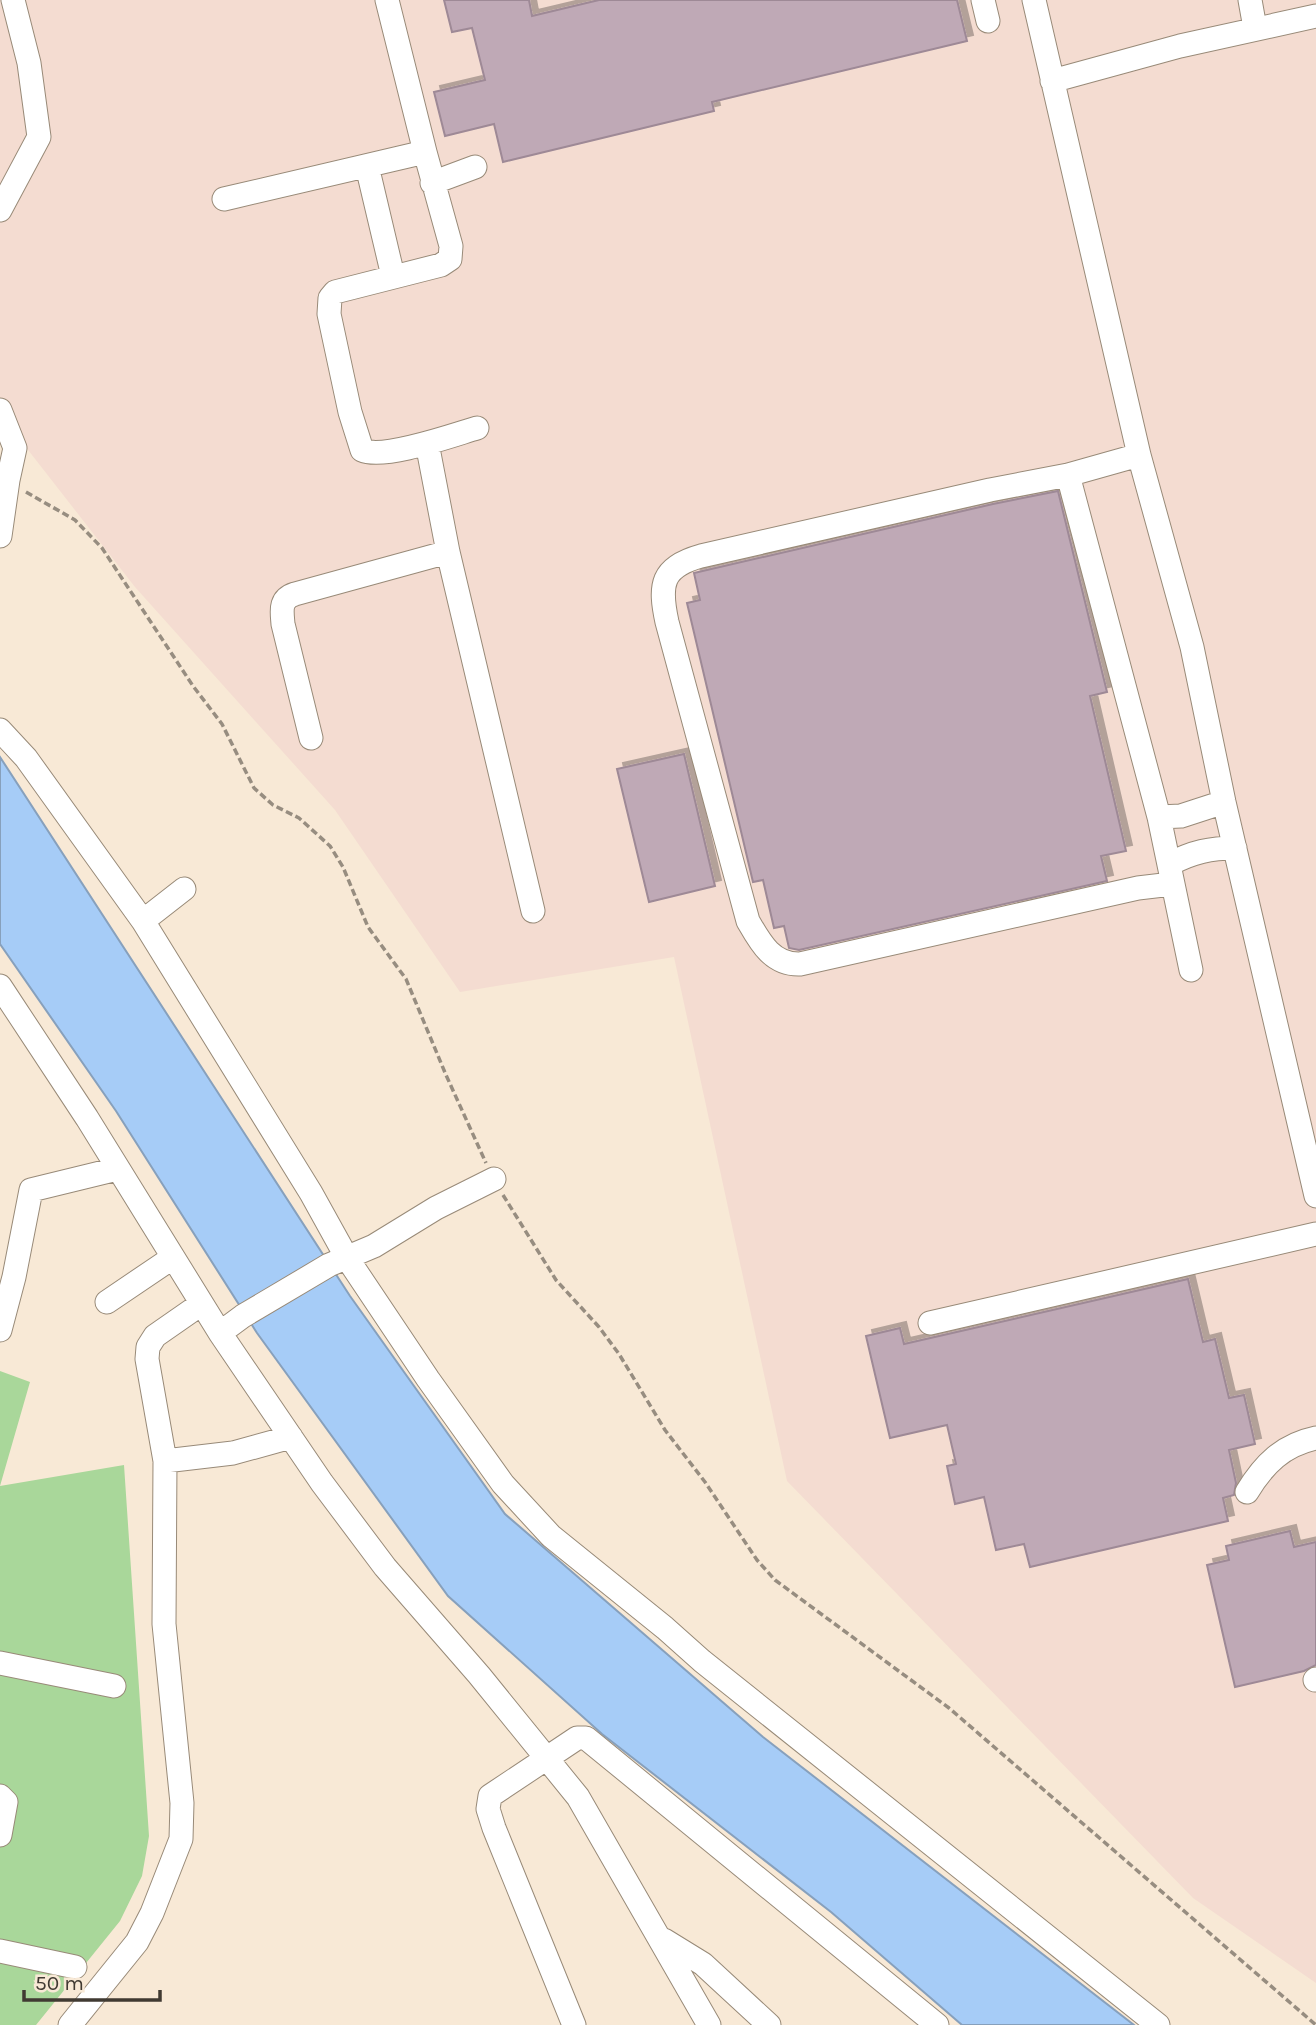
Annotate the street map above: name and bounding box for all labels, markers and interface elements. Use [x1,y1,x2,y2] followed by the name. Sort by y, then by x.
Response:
[24,1958,161,2002] scale bar
[35,1971,84,1995] text: 50 m

